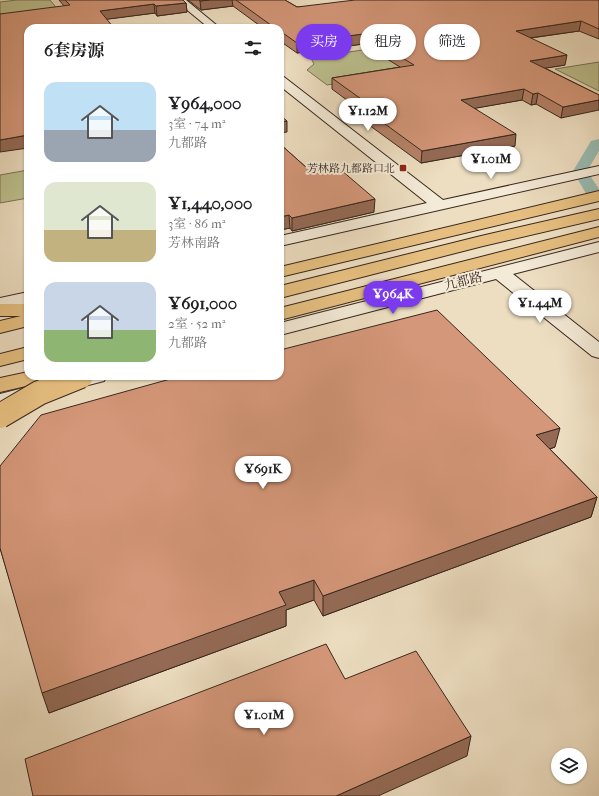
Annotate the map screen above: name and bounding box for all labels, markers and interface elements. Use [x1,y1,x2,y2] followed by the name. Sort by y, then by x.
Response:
[296,24,352,60] chip: 买房
[360,24,416,60] chip: 租房
[424,24,480,60] chip: 筛选
[242,37,264,59] icon: filters
[44,40,104,60] text: 6套房源
[168,93,241,113] text: ¥964,000
[76,98,124,146] icon: home
[335,98,401,132] pin: ¥1.12M
[348,103,388,118] text: ¥1.12M
[168,116,225,131] text: 3室 · 74 m²
[168,135,207,150] text: 九都路
[458,146,524,180] pin: ¥1.01M
[471,151,511,166] text: ¥1.01M
[307,162,395,175] place label: 芳林路九都路口北
[398,163,408,173] marker: 芳林路九都路口北
[168,193,252,213] text: ¥1,440,000
[76,198,124,246] icon: home
[168,216,225,231] text: 3室 · 86 m²
[168,235,220,250] text: 芳林南路
[442,269,484,293] street label: 九都路
[365,281,421,315] pin: ¥964K
[372,286,414,301] text: ¥964K
[507,290,573,324] pin: ¥1.44M
[168,293,237,313] text: ¥691,000
[518,295,562,310] text: ¥1.44M
[76,298,124,346] icon: home
[168,316,225,331] text: 2室 · 52 m²
[168,335,207,350] text: 九都路
[235,456,291,490] pin: ¥691K
[244,461,282,476] text: ¥691K
[231,702,297,736] pin: ¥1.01M
[244,707,284,722] text: ¥1.01M
[551,748,587,784] map controls
[551,748,587,784] button: layers

